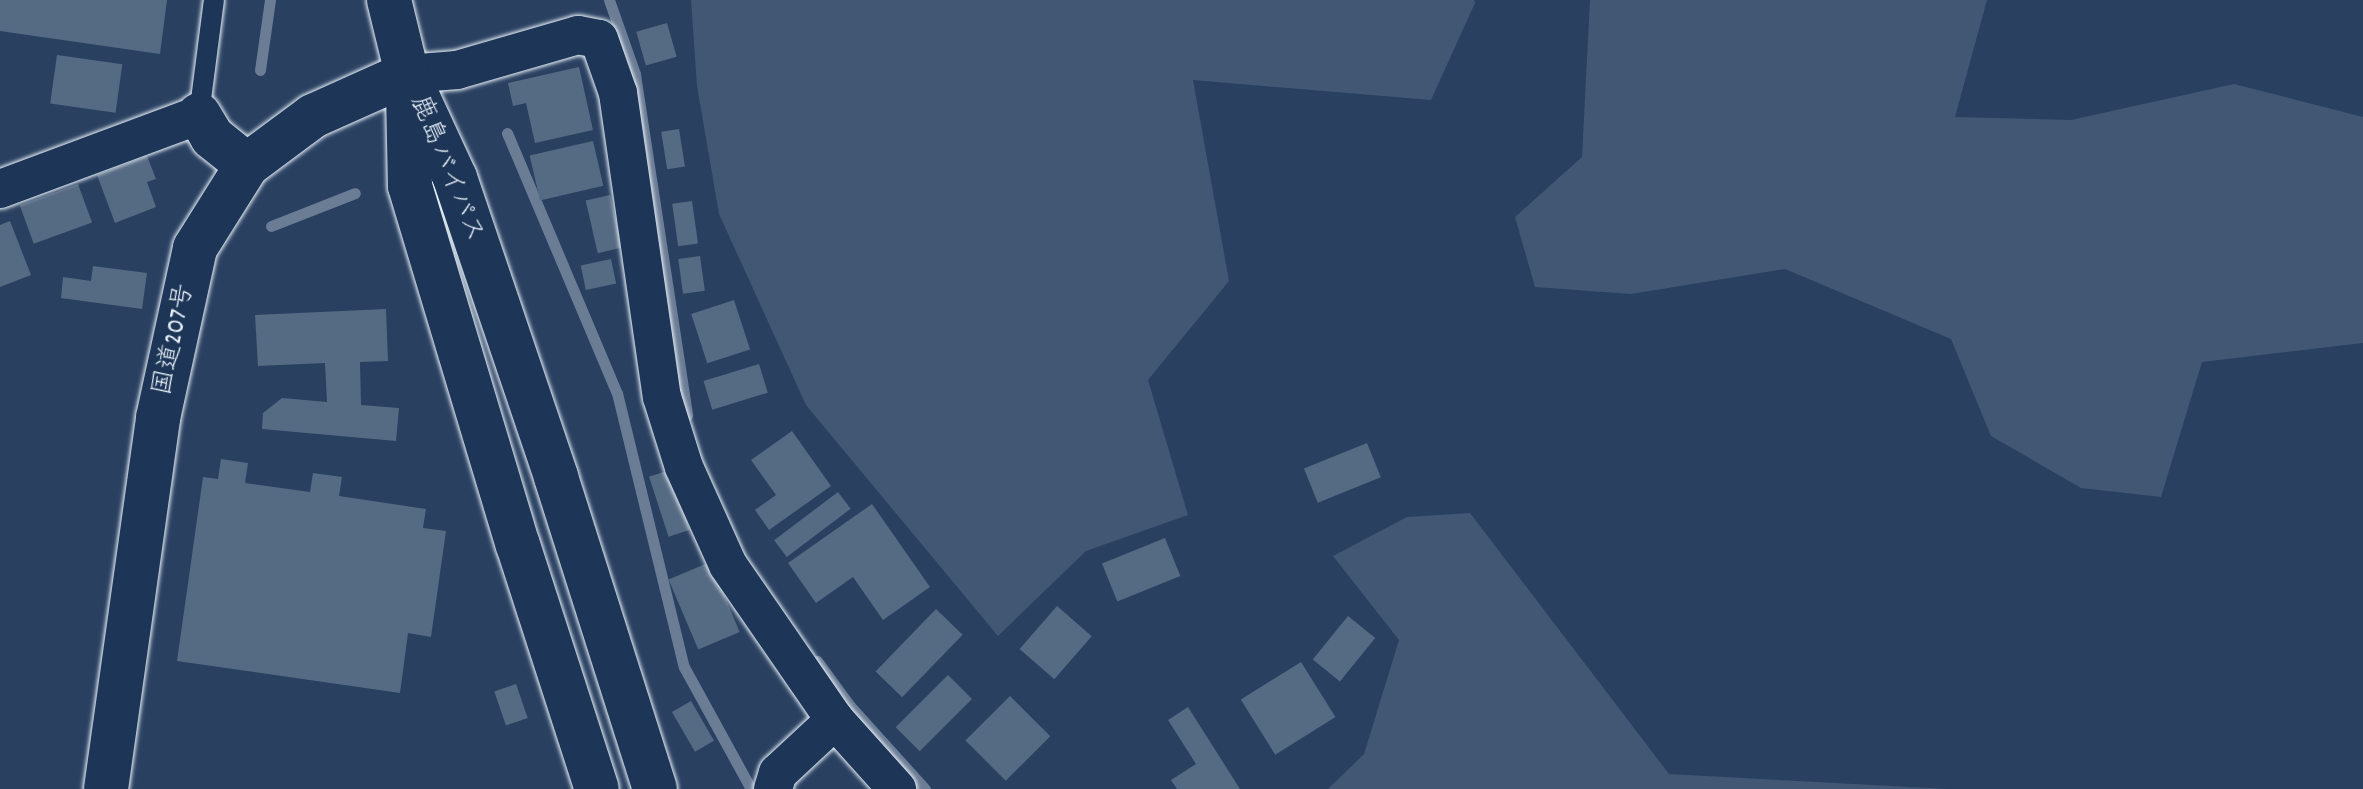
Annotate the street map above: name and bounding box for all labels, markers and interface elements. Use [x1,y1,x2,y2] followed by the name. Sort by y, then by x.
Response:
[402,91,490,247] street label: 鹿島バイパス
[148,281,202,399] street label: 国道207号

